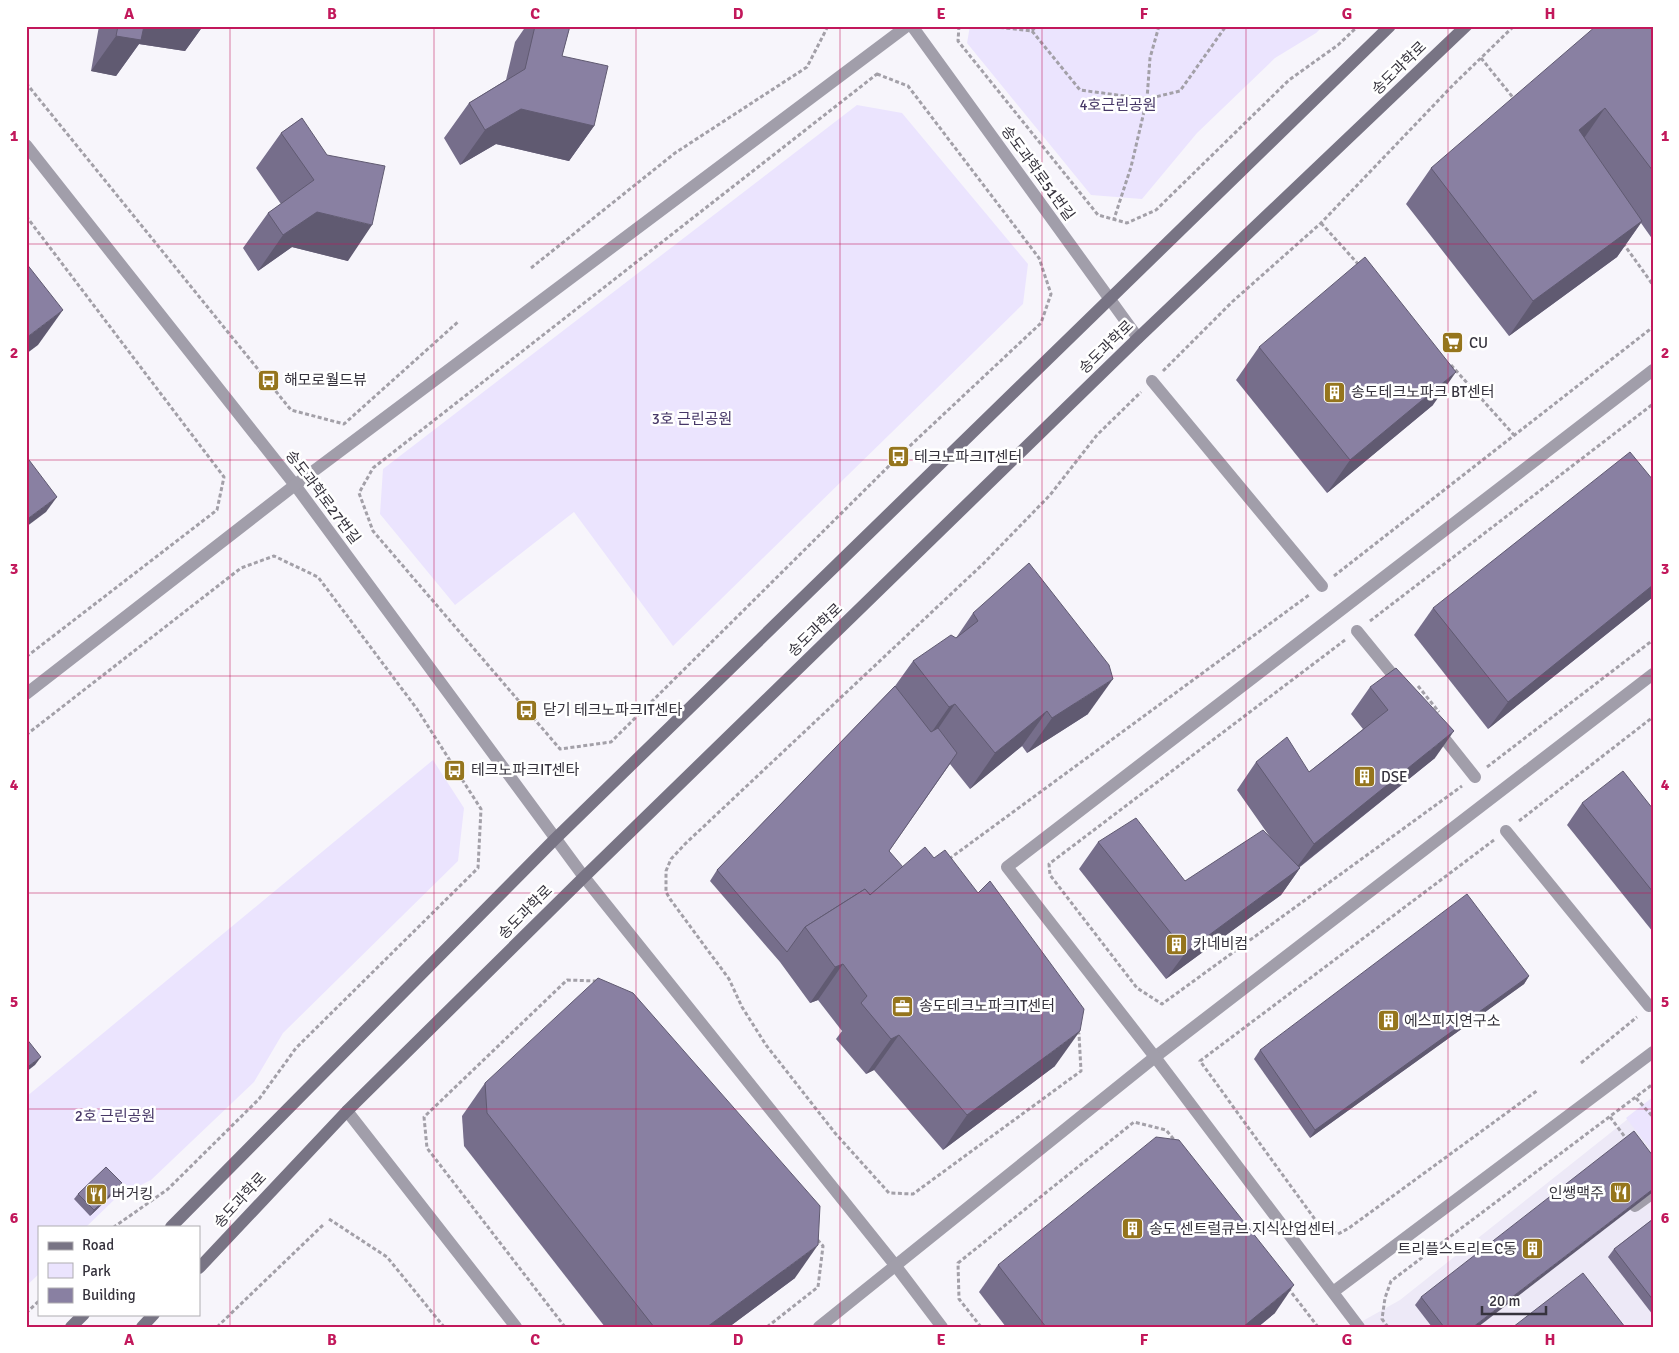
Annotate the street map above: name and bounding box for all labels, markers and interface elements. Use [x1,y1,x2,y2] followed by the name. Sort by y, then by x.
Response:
[124,4,135,24] text: A
[327,4,337,24] text: B
[530,4,540,24] text: C
[733,4,744,24] text: D
[936,4,946,24] text: E
[1140,4,1149,24] text: F
[1342,4,1352,24] text: G
[1545,4,1555,24] text: H
[1368,38,1430,98] street label: 송도과학로
[1079,96,1157,114] park label: 4호근린공원
[998,122,1078,224] street label: 송도과학로51번길
[10,126,19,146] text: 1
[1661,126,1670,146] text: 1
[1075,317,1137,377] street label: 송도과학로
[1441,331,1465,355] supermarket icon: CU
[1469,334,1488,352] place label: CU
[10,343,18,363] text: 2
[1661,343,1669,363] text: 2
[256,368,280,392] bus stop icon: 해모로월드뷰
[284,371,367,389] place label: 해모로월드뷰
[1323,380,1347,404] building icon: 송도테크노파크 BT센터
[1351,383,1495,401] place label: 송도테크노파크 BT센터
[652,410,732,428] park label: 3호 근린공원
[886,445,910,469] bus stop icon: 테크노파크IT센터
[282,447,364,547] street label: 송도과학로27번길
[914,448,1022,466] place label: 테크노파크IT센터
[10,559,18,579] text: 3
[1661,559,1669,579] text: 3
[784,600,846,660] street label: 송도과학로
[515,698,539,722] bus stop icon: 닫기 테크노파크IT센타
[543,701,682,719] place label: 닫기 테크노파크IT센타
[443,758,467,782] bus stop icon: 테크노파크IT센타
[471,761,580,779] place label: 테크노파크IT센타
[1353,765,1377,789] building icon: DSE
[1381,768,1408,786] place label: DSE
[10,775,19,795] text: 4
[1661,775,1670,795] text: 4
[494,881,556,943] street label: 송도과학로
[1165,932,1189,956] building icon: 카네비컴
[1193,935,1248,953] place label: 카네비컴
[10,992,18,1012] text: 5
[1661,992,1669,1012] text: 5
[891,994,915,1018] office icon: 송도테크노파크IT센터
[919,997,1055,1015] place label: 송도테크노파크IT센터
[1376,1009,1400,1033] building icon: 에스피지연구소
[1404,1012,1501,1030] place label: 에스피지연구소
[75,1107,155,1125] park label: 2호 근린공원
[210,1169,270,1231] street label: 송도과학로
[1608,1181,1632,1205] restaurant icon: 인쌩맥주
[84,1182,108,1206] restaurant icon: 버거킹
[1549,1184,1604,1202] place label: 인쌩맥주
[112,1185,153,1203] place label: 버거킹
[10,1208,19,1228] text: 6
[1661,1208,1670,1228] text: 6
[1121,1217,1145,1241] building icon: 송도 센트럴큐브 지식산업센터
[1149,1220,1335,1238] place label: 송도 센트럴큐브 지식산업센터
[38,1226,200,1316] legend
[82,1236,114,1254] text: Road
[1521,1237,1545,1261] building icon: 트리플스트리트C동
[1398,1240,1517,1258] place label: 트리플스트리트C동
[82,1262,111,1280] text: Park
[1482,1283,1545,1315] scale bar
[82,1286,136,1304] text: Building
[1489,1292,1520,1310] text: 20 m
[124,1330,135,1350] text: A
[327,1330,337,1350] text: B
[530,1330,540,1350] text: C
[733,1330,744,1350] text: D
[936,1330,946,1350] text: E
[1140,1330,1149,1350] text: F
[1342,1330,1352,1350] text: G
[1545,1330,1555,1350] text: H

